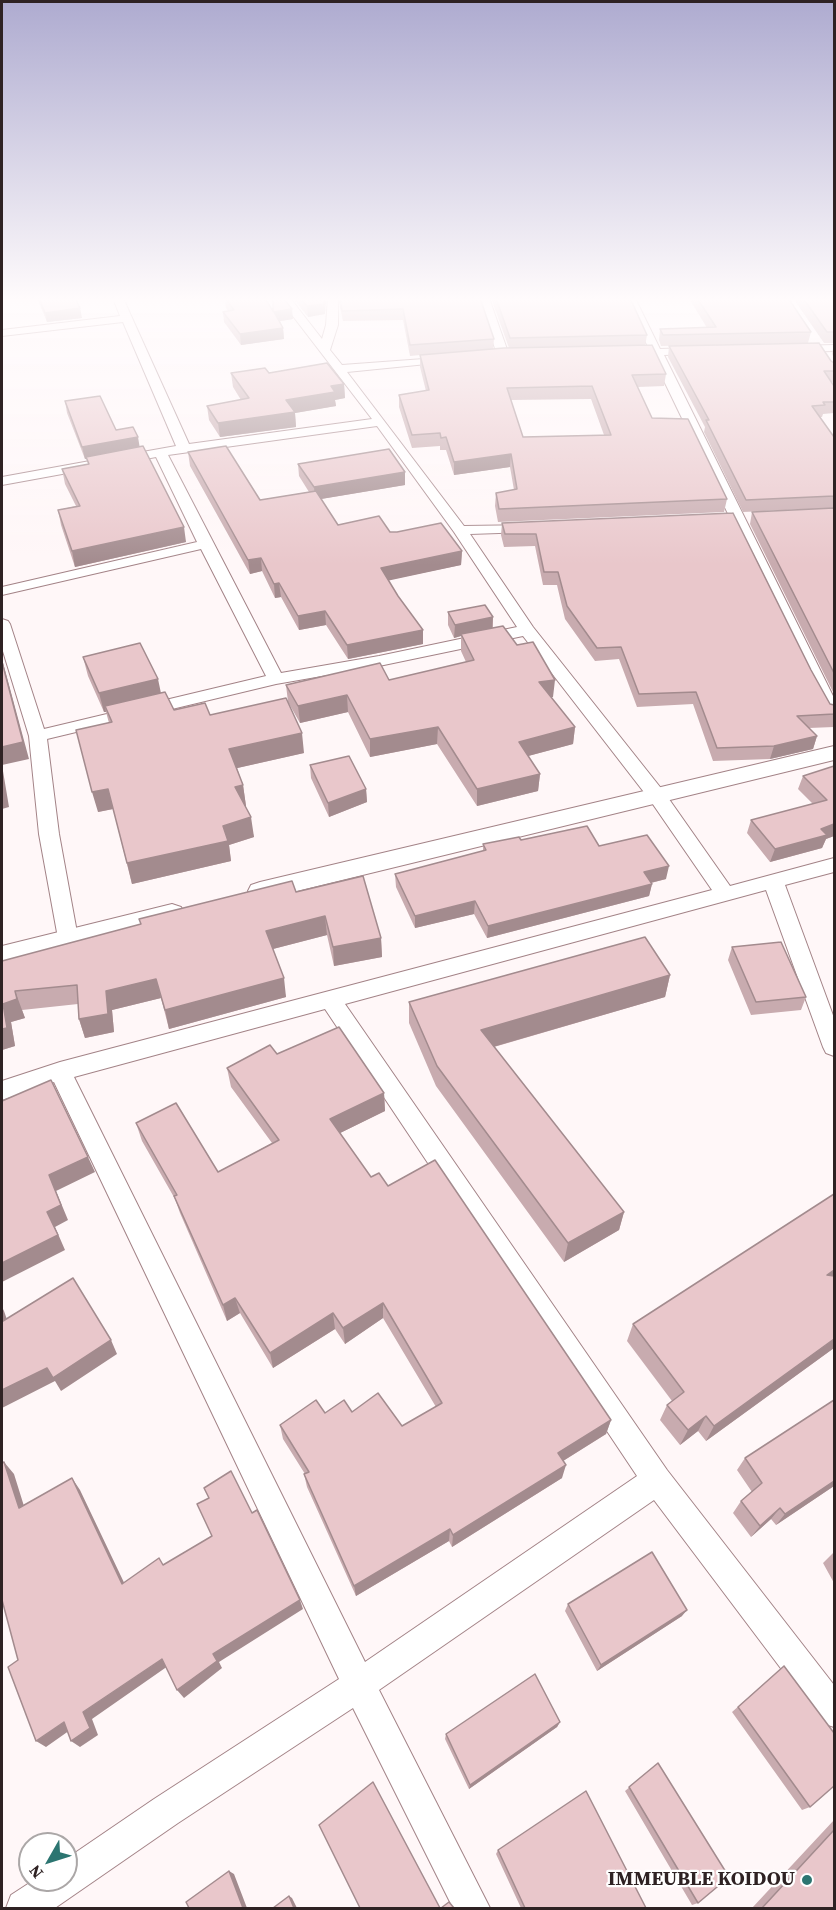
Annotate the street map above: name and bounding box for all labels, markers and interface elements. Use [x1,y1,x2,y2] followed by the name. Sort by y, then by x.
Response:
[18,1832,78,1892] north arrow
[23,1861,48,1884] text: N
[608,1868,795,1892] place label: IMMEUBLE KOIDOU
[800,1873,814,1887] marker: IMMEUBLE KOIDOU

